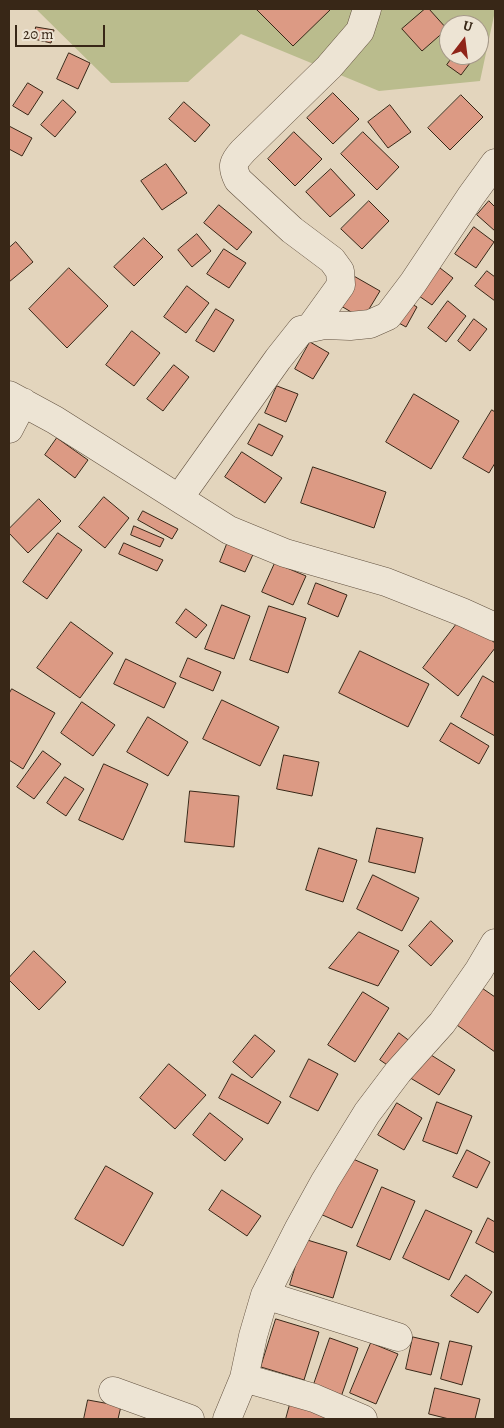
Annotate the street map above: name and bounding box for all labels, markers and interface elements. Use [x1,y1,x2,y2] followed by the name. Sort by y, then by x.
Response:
[18,15,108,47] scale bar
[439,15,489,65] north arrow
[461,16,475,36] text: U
[23,24,54,44] text: 20 m

